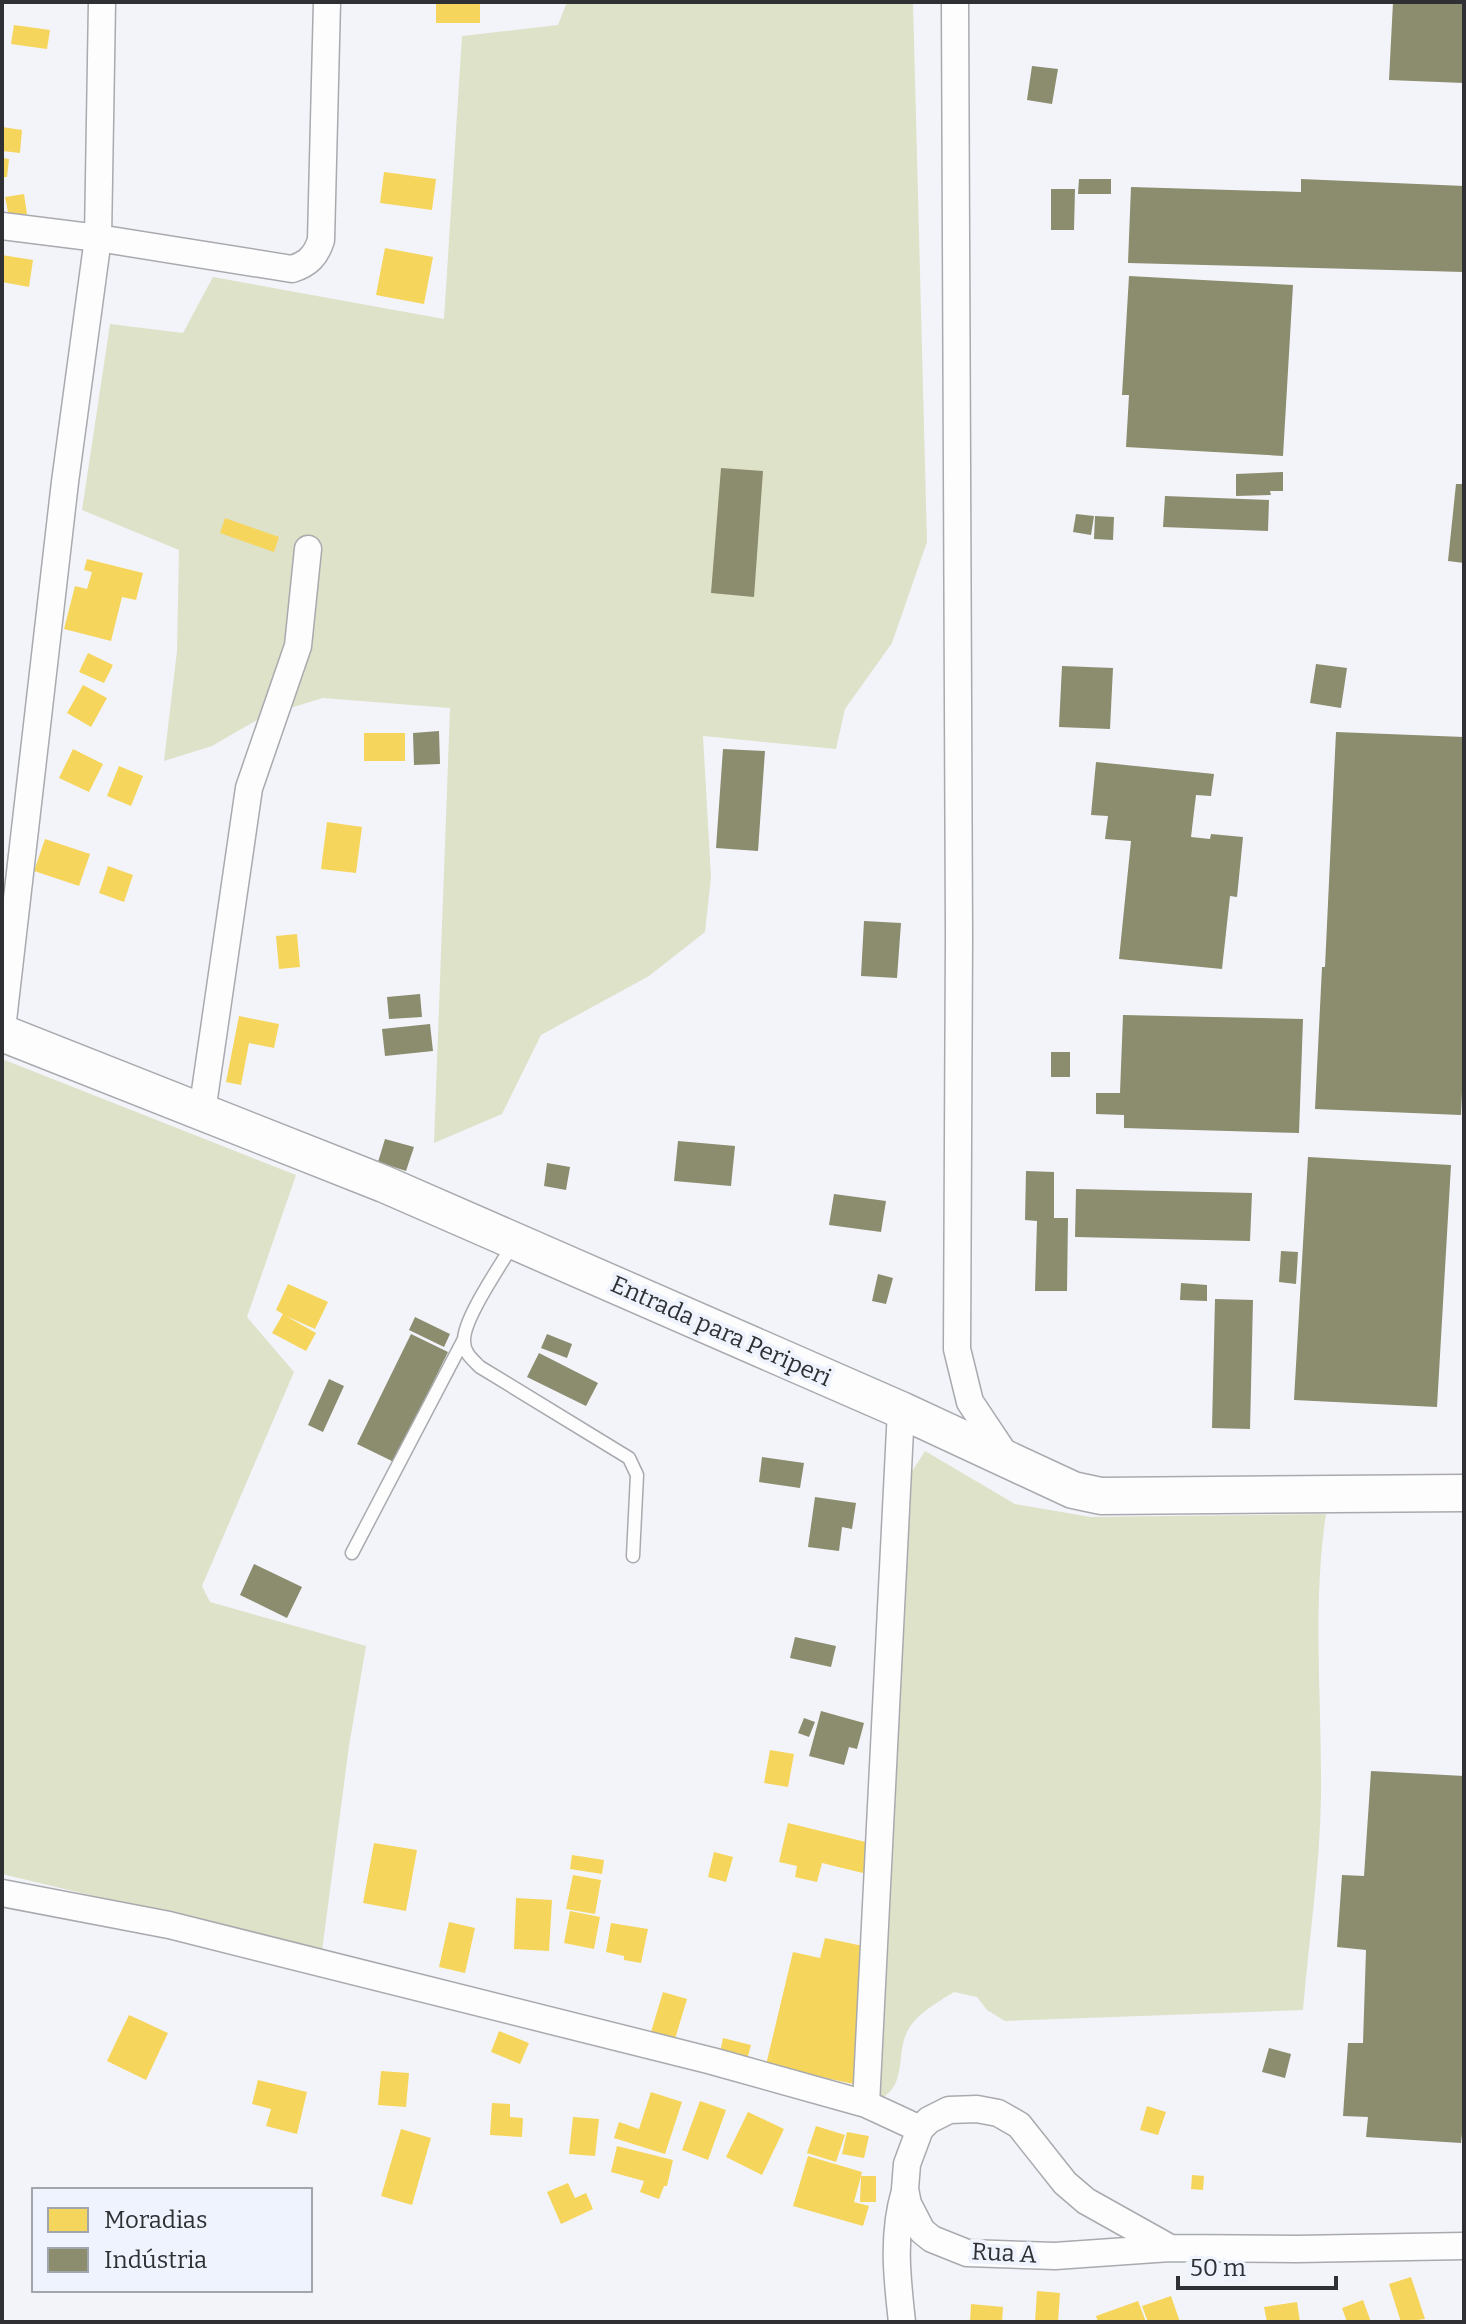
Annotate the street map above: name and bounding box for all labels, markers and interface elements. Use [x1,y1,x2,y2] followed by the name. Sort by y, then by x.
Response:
[607,1270,835,1392] street label: Entrada para Periperi
[32,2188,312,2292] legend
[104,2206,207,2234] text: Moradias
[971,2237,1037,2269] street label: Rua A
[1178,2240,1336,2290] scale bar
[104,2246,207,2274] text: Indústria
[1190,2254,1246,2282] text: 50 m

